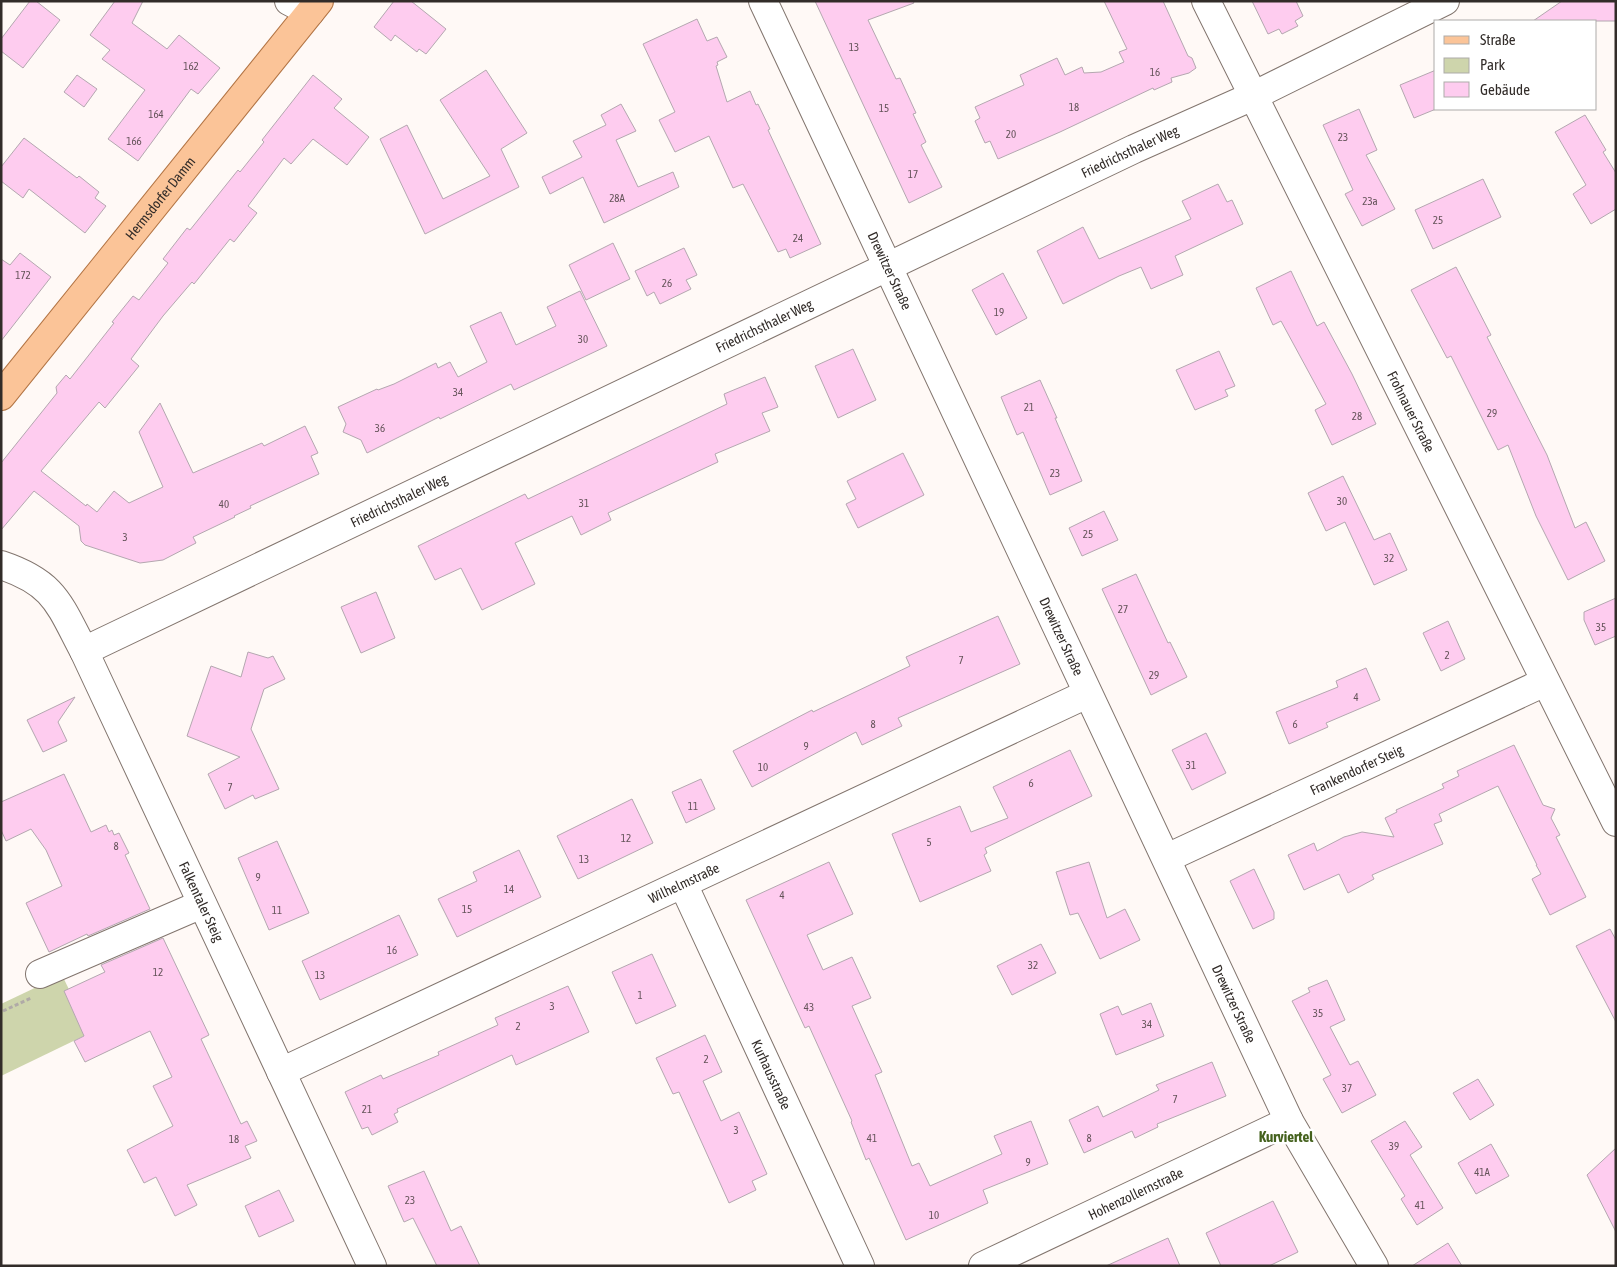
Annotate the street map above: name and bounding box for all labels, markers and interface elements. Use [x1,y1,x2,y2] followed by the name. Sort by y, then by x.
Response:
[1434,20,1597,110] legend
[1480,31,1516,48] text: Straße
[849,41,859,53] house number: 13
[1480,56,1505,73] text: Park
[183,60,199,72] house number: 162
[1150,66,1160,78] house number: 16
[1480,81,1530,98] text: Gebäude
[1069,101,1079,113] house number: 18
[879,102,889,114] house number: 15
[148,108,164,120] house number: 164
[1079,122,1181,181] street label: Friedrichsthaler Weg
[1006,128,1016,140] house number: 20
[1338,131,1348,143] house number: 23
[126,135,142,147] house number: 166
[122,153,198,243] street label: Hermsdorfer Damm
[908,168,918,180] house number: 17
[609,192,625,204] house number: 28A
[1362,195,1378,207] house number: 23a
[1433,214,1443,226] house number: 25
[864,229,915,312] street label: Drewitzer Straße
[793,232,803,244] house number: 24
[15,269,31,281] house number: 172
[662,277,672,289] house number: 26
[713,296,815,356] street label: Friedrichsthaler Weg
[994,306,1004,318] house number: 19
[578,333,588,345] house number: 30
[1384,368,1438,455] street label: Frohnauer Straße
[453,386,463,398] house number: 34
[1024,401,1034,413] house number: 21
[1487,407,1497,419] house number: 29
[1352,410,1362,422] house number: 28
[375,422,385,434] house number: 36
[1050,467,1060,479] house number: 23
[348,470,450,530] street label: Friedrichsthaler Weg
[1337,495,1347,507] house number: 30
[579,497,589,509] house number: 31
[219,498,229,510] house number: 40
[1083,528,1093,540] house number: 25
[122,531,128,543] house number: 3
[1384,552,1394,564] house number: 32
[1036,595,1087,678] street label: Drewitzer Straße
[1118,603,1128,615] house number: 27
[1596,621,1606,633] house number: 35
[1444,649,1450,661] house number: 2
[958,654,964,666] house number: 7
[1149,669,1159,681] house number: 29
[1353,691,1359,703] house number: 4
[870,718,876,730] house number: 8
[1292,718,1298,730] house number: 6
[803,740,809,752] house number: 9
[1308,741,1405,798] street label: Frankendorfer Steig
[1186,759,1196,771] house number: 31
[758,761,768,773] house number: 10
[1028,777,1034,789] house number: 6
[227,781,233,793] house number: 7
[688,800,698,812] house number: 11
[621,832,631,844] house number: 12
[926,836,932,848] house number: 5
[113,840,119,852] house number: 8
[579,853,589,865] house number: 13
[176,859,227,944] street label: Falkentaler Steig
[646,860,722,907] street label: Wilhelmstraße
[255,871,261,883] house number: 9
[504,883,514,895] house number: 14
[779,889,785,901] house number: 4
[462,903,472,915] house number: 15
[272,904,282,916] house number: 11
[387,944,397,956] house number: 16
[1028,959,1038,971] house number: 32
[1209,962,1259,1046] street label: Drewitzer Straße
[153,966,163,978] house number: 12
[315,969,325,981] house number: 13
[637,989,643,1001] house number: 1
[549,1000,555,1012] house number: 3
[804,1001,814,1013] house number: 43
[1313,1007,1323,1019] house number: 35
[1142,1018,1152,1030] house number: 34
[515,1020,521,1032] house number: 2
[748,1037,794,1112] street label: Kurhausstraße
[703,1053,709,1065] house number: 2
[1342,1082,1352,1094] house number: 37
[1172,1093,1178,1105] house number: 7
[362,1103,372,1115] house number: 21
[733,1124,739,1136] house number: 3
[1259,1128,1314,1145] district label: Kurviertel
[867,1132,877,1144] house number: 41
[1086,1132,1092,1144] house number: 8
[229,1133,239,1145] house number: 18
[1389,1140,1399,1152] house number: 39
[1025,1156,1031,1168] house number: 9
[1086,1164,1186,1223] street label: Hohenzollernstraße
[1474,1166,1490,1178] house number: 41A
[405,1194,415,1206] house number: 23
[1415,1199,1425,1211] house number: 41
[929,1209,939,1221] house number: 10

